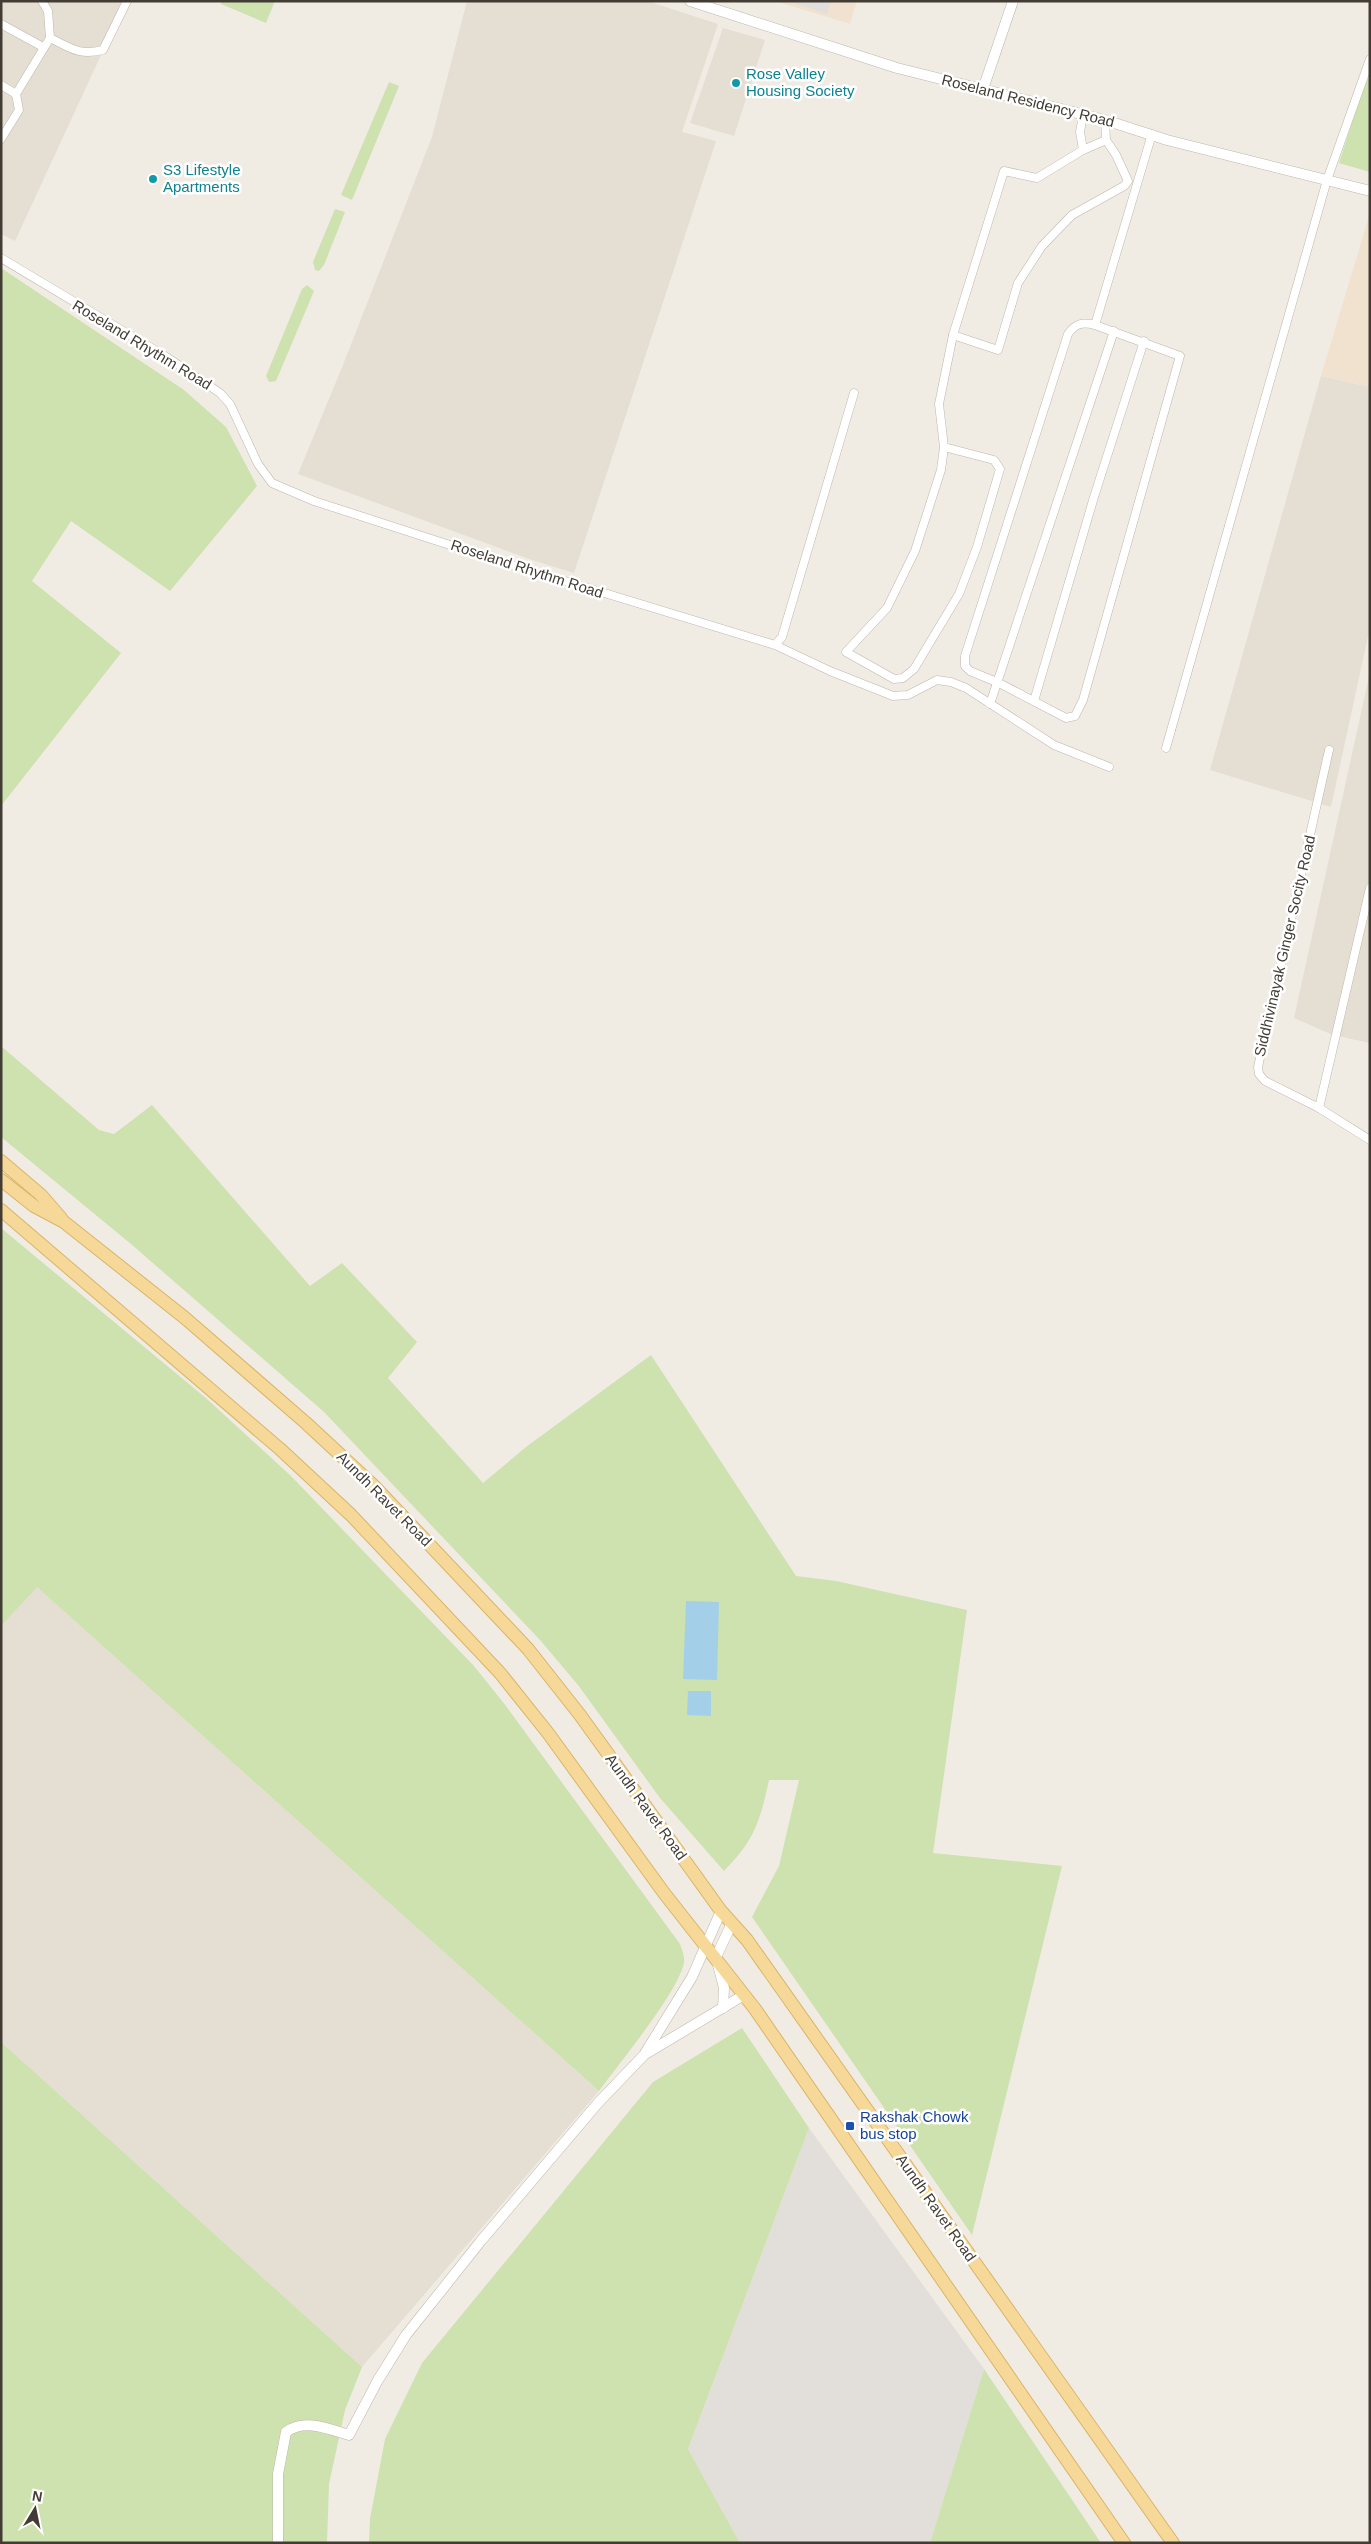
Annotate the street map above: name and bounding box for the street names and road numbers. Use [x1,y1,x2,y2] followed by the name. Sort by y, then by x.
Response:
[940,71,1116,130] street label: Roseland Residency Road
[70,296,215,393] street label: Roseland Rhythm Road
[449,536,606,601] street label: Roseland Rhythm Road
[1251,833,1318,1058] street label: Siddhivinayak Ginger Socity Road
[334,1448,435,1549] street label: Aundh Ravet Road
[602,1750,691,1863] street label: Aundh Ravet Road
[893,2151,980,2265] street label: Aundh Ravet Road

